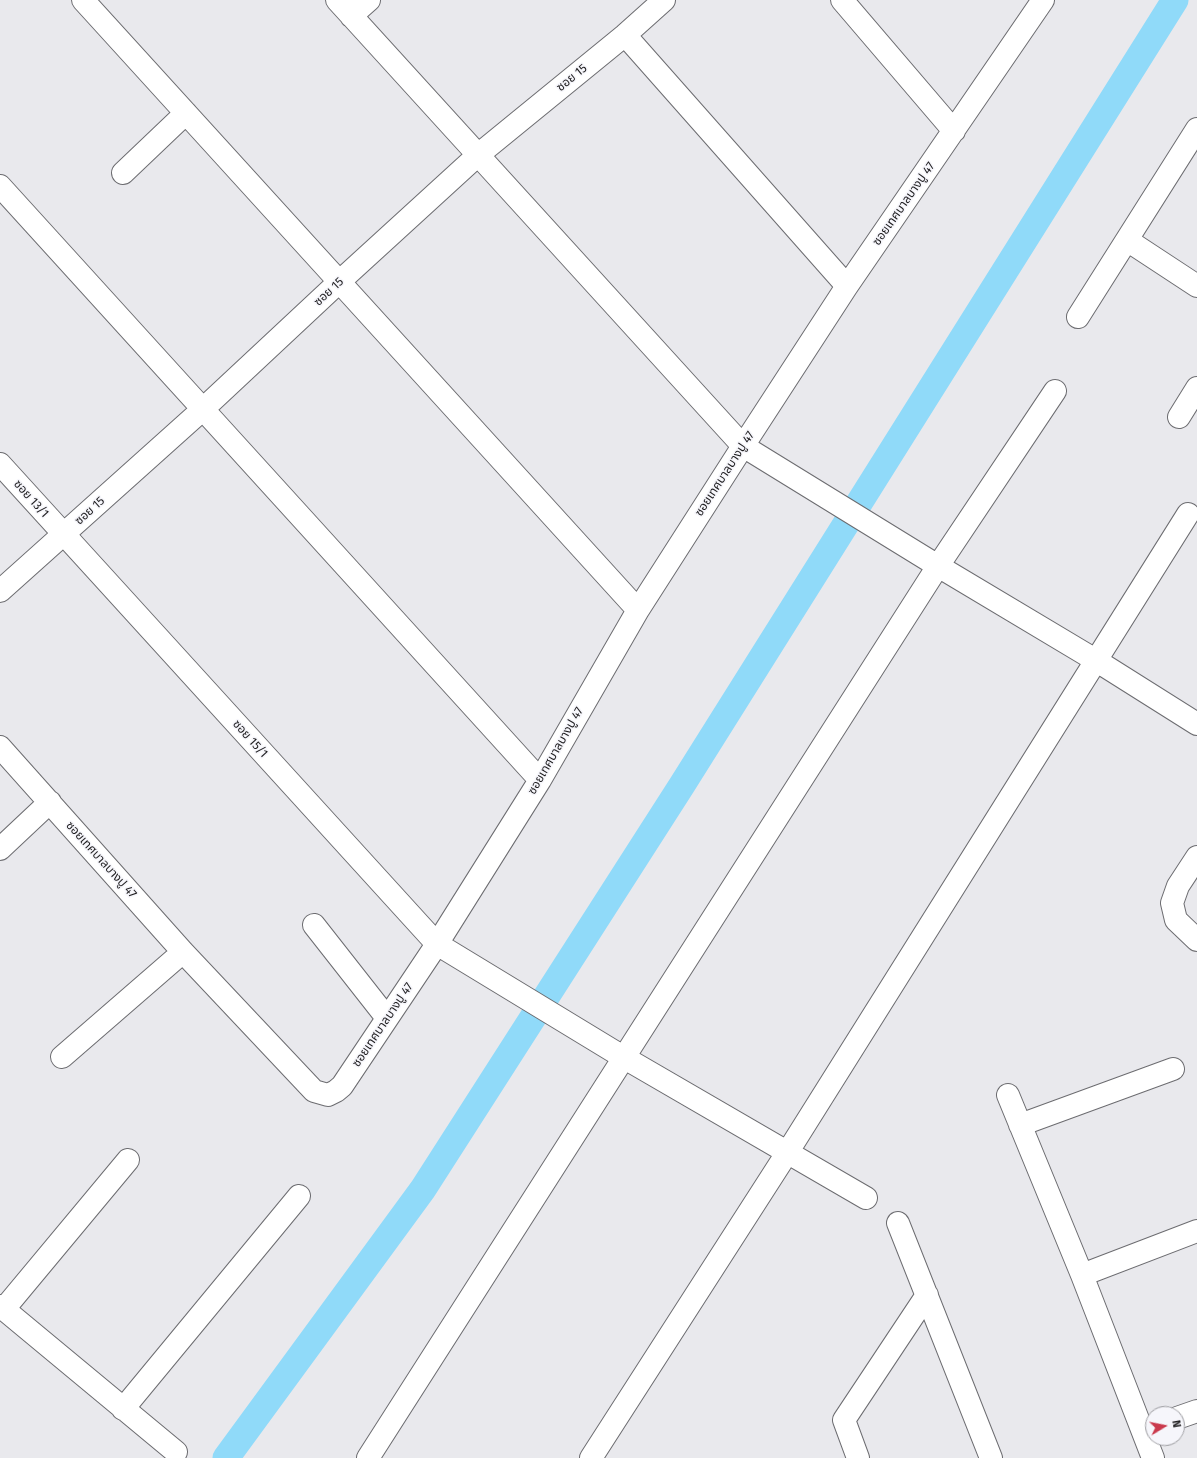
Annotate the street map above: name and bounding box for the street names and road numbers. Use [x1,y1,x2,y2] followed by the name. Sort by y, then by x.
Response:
[554,61,590,95] street label: ซอย 15
[870,160,938,248] street label: ซอยเทศบาลบางปู 47
[311,275,347,309] street label: ซอย 15
[692,429,758,519] street label: ซอยเทศบาลบางปู 47
[10,477,52,521] street label: ซอย 13/1
[72,494,108,528] street label: ซอย 15
[525,705,587,797] street label: ซอยเทศบาลบางปู 47
[229,717,271,761] street label: ซอย 15/1
[63,819,139,901] street label: ซอยเทศบาลบางปู 47
[349,980,417,1070] street label: ซอยเทศบาลบางปู 47

